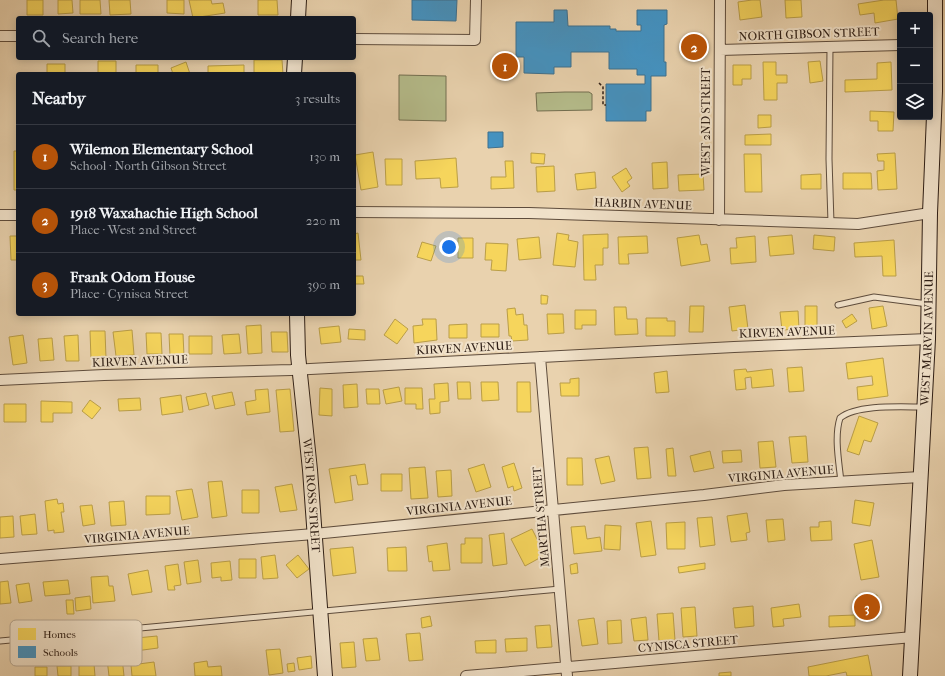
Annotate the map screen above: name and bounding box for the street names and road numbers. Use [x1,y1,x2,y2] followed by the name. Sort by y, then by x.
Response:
[738,25,880,43] street label: NORTH GIBSON STREET
[699,67,713,177] street label: WEST 2ND STREET
[594,195,692,213] street label: HARBIN AVENUE
[917,271,936,407] street label: WEST MARVIN AVENUE
[739,323,835,341] street label: KIRVEN AVENUE
[416,338,512,358] street label: KIRVEN AVENUE
[92,352,188,370] street label: KIRVEN AVENUE
[300,437,323,554] street label: WEST ROSS STREET
[727,462,834,486] street label: VIRGINIA AVENUE
[530,465,552,568] street label: MARTHA STREET
[404,493,513,519] street label: VIRGINIA AVENUE
[83,523,190,547] street label: VIRGINIA AVENUE
[637,633,740,655] street label: CYNISCA STREET

